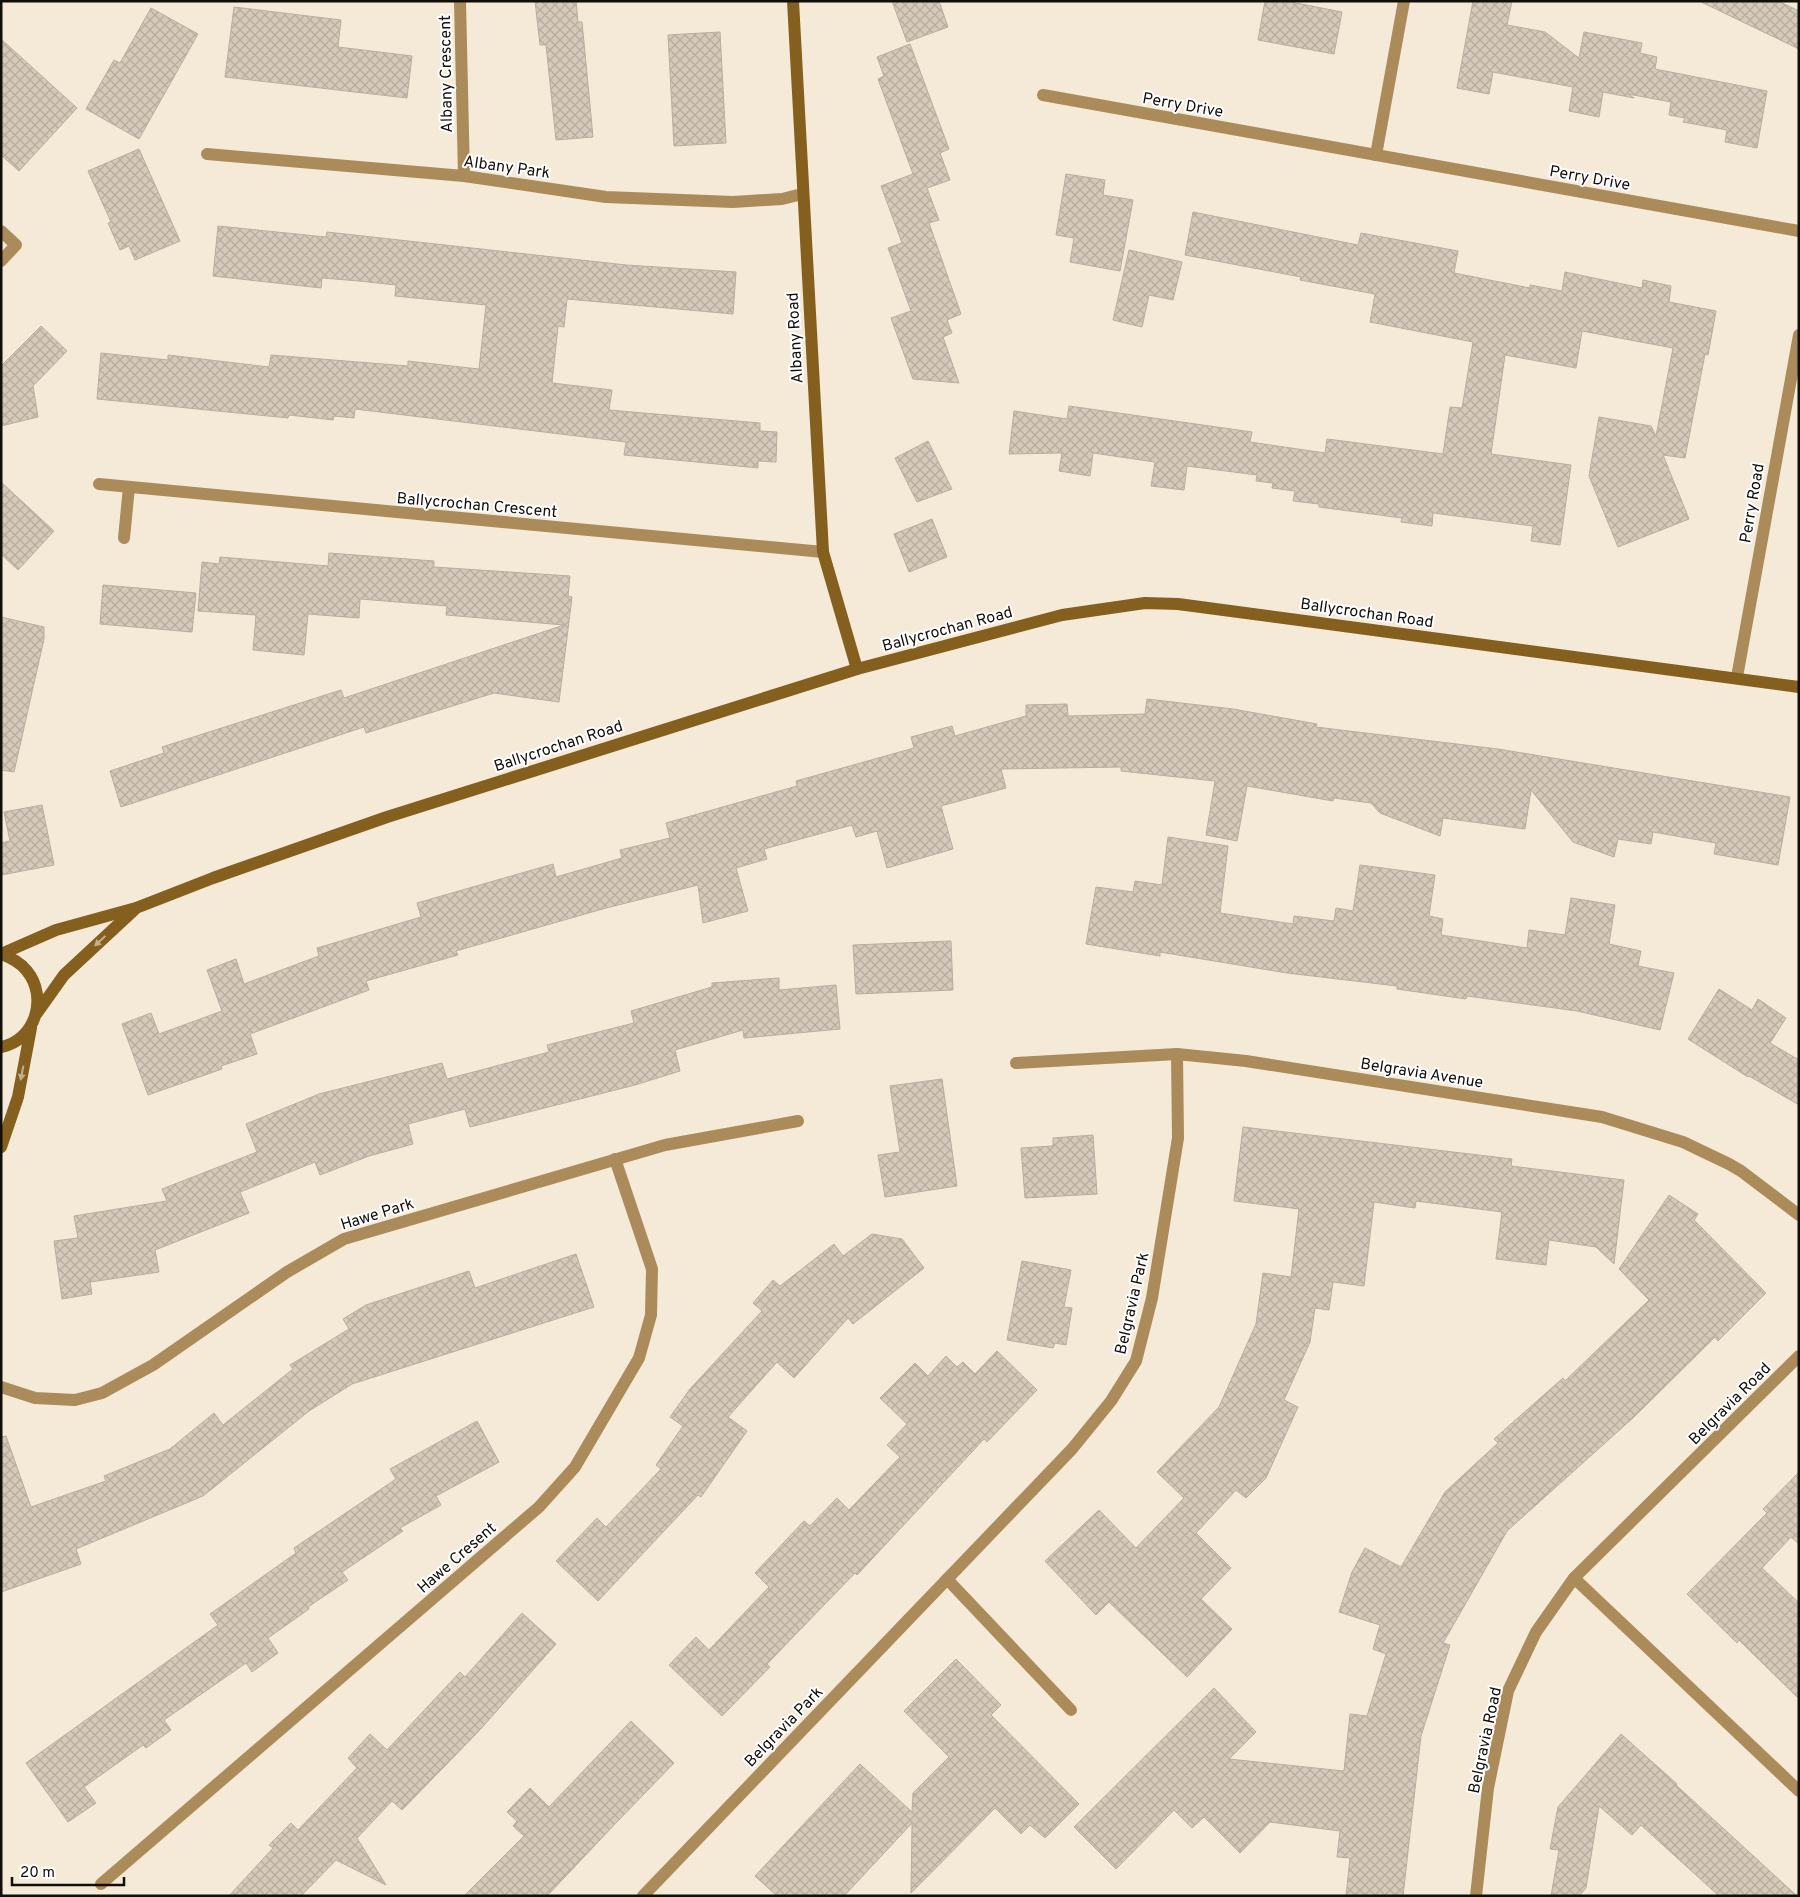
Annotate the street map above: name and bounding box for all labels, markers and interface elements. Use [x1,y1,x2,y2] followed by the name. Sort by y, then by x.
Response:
[436,15,458,133] street label: Albany Crescent
[1141,89,1225,123] street label: Perry Drive
[462,152,551,184] street label: Albany Park
[1548,162,1632,196] street label: Perry Drive
[784,292,808,384] street label: Albany Road
[1736,462,1770,545] street label: Perry Road
[396,489,558,523] street label: Ballycrochan Crescent
[1299,595,1435,633] street label: Ballycrochan Road
[880,603,1015,657] street label: Ballycrochan Road
[492,717,626,777] street label: Ballycrochan Road
[94,935,106,947] one-way arrow
[1359,1054,1485,1094] street label: Belgravia Avenue
[18,1066,26,1082] one-way arrow
[338,1194,417,1236] street label: Hawe Park
[1111,1250,1154,1357] street label: Belgravia Park
[1685,1359,1776,1450] street label: Belgravia Road
[414,1519,501,1598] street label: Hawe Cresent
[741,1683,828,1772] street label: Belgravia Park
[1465,1685,1507,1795] street label: Belgravia Road
[12,1854,125,1886] scale bar
[20,1864,55,1883] text: 20 m

